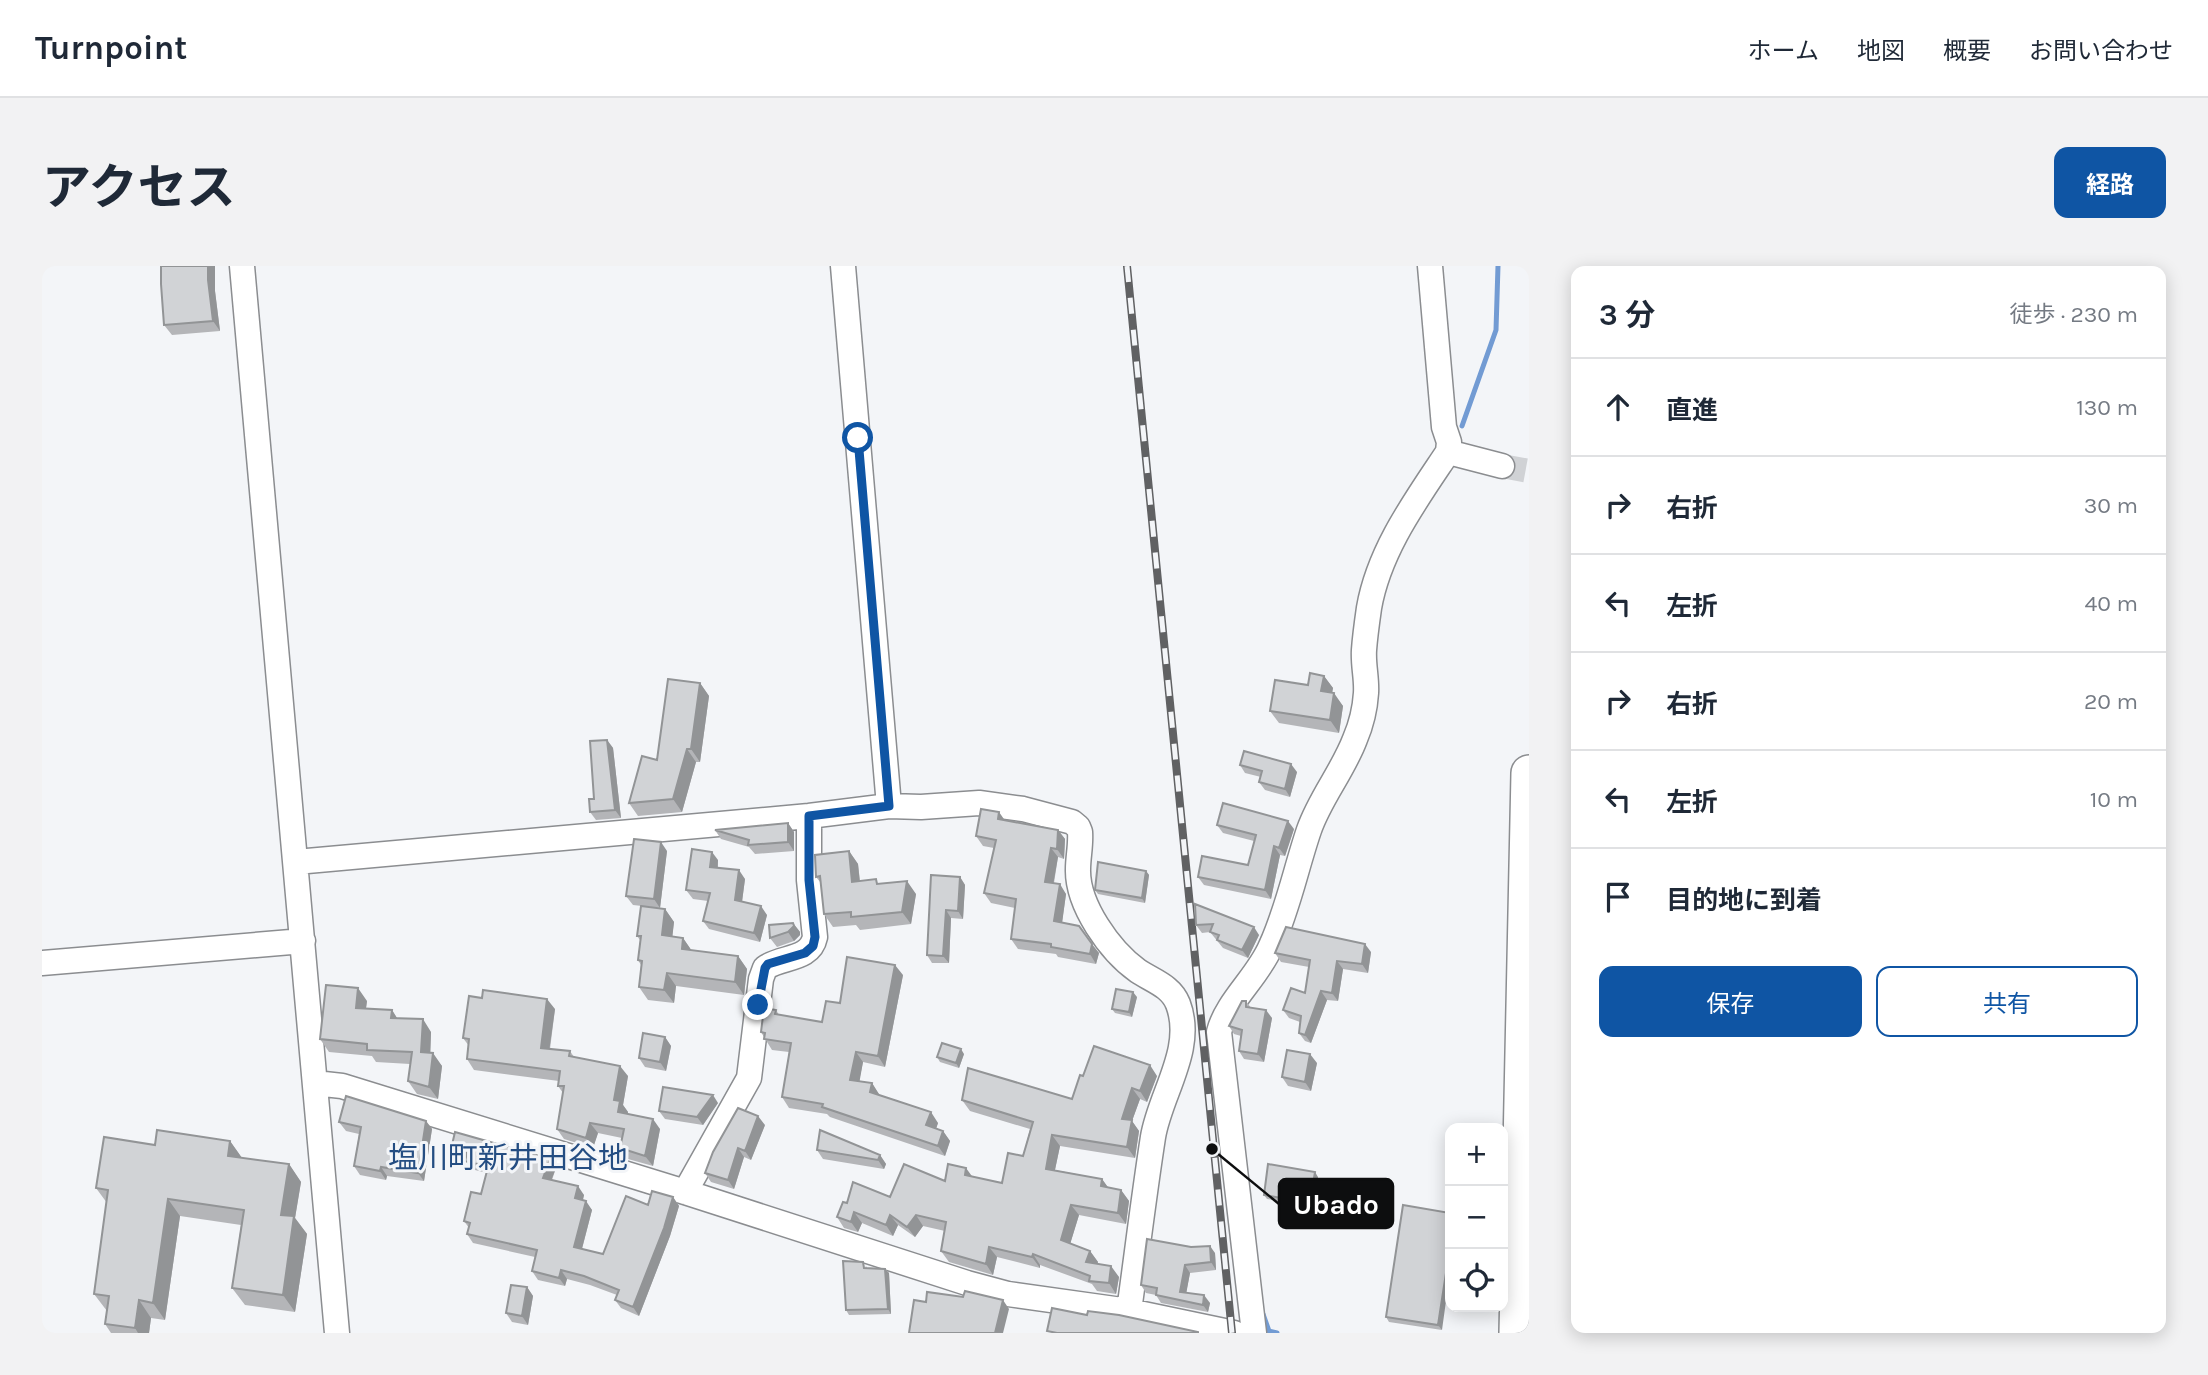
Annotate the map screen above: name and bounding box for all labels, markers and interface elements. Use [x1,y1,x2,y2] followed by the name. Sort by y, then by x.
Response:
[35,29,187,67] text: Turnpoint
[1748,37,1819,65] text: ホーム
[1857,37,1905,65] text: 地図
[1943,37,1991,65] text: 概要
[2029,37,2173,65] text: お問い合わせ
[2054,147,2166,218] button: 経路
[42,159,236,216] text: アクセス
[1599,297,1655,333] text: 3 分
[2009,301,2138,328] text: 徒歩 · 230 m
[1599,388,1637,426] icon: ahead
[2076,394,2138,421] text: 130 m
[1666,395,1718,426] text: 直進
[842,422,873,453] route start
[1599,486,1637,524] icon: right
[2084,492,2138,519] text: 30 m
[1666,493,1718,524] text: 右折
[1599,584,1637,622] icon: left
[2085,590,2138,617] text: 40 m
[1666,591,1718,622] text: 左折
[1599,682,1637,720] icon: right
[2084,688,2138,715] text: 20 m
[1666,689,1718,720] text: 右折
[1599,780,1637,818] icon: left
[2090,786,2138,813] text: 10 m
[1666,787,1718,818] text: 左折
[1599,878,1637,916] icon: arrive
[1666,885,1822,916] text: 目的地に到着
[1599,966,1862,1037] button: 保存
[1876,966,2138,1037] button: 共有
[742,989,773,1020] route end
[1445,1123,1508,1312] map controls
[1445,1123,1508,1186] button: +
[388,1140,628,1176] district label: 塩川町新井田谷地
[1279,1179,1393,1228] callout: Ubado
[1445,1186,1508,1249] button: −
[1293,1188,1379,1221] text: Ubado
[1445,1249,1508,1312] button: locate

